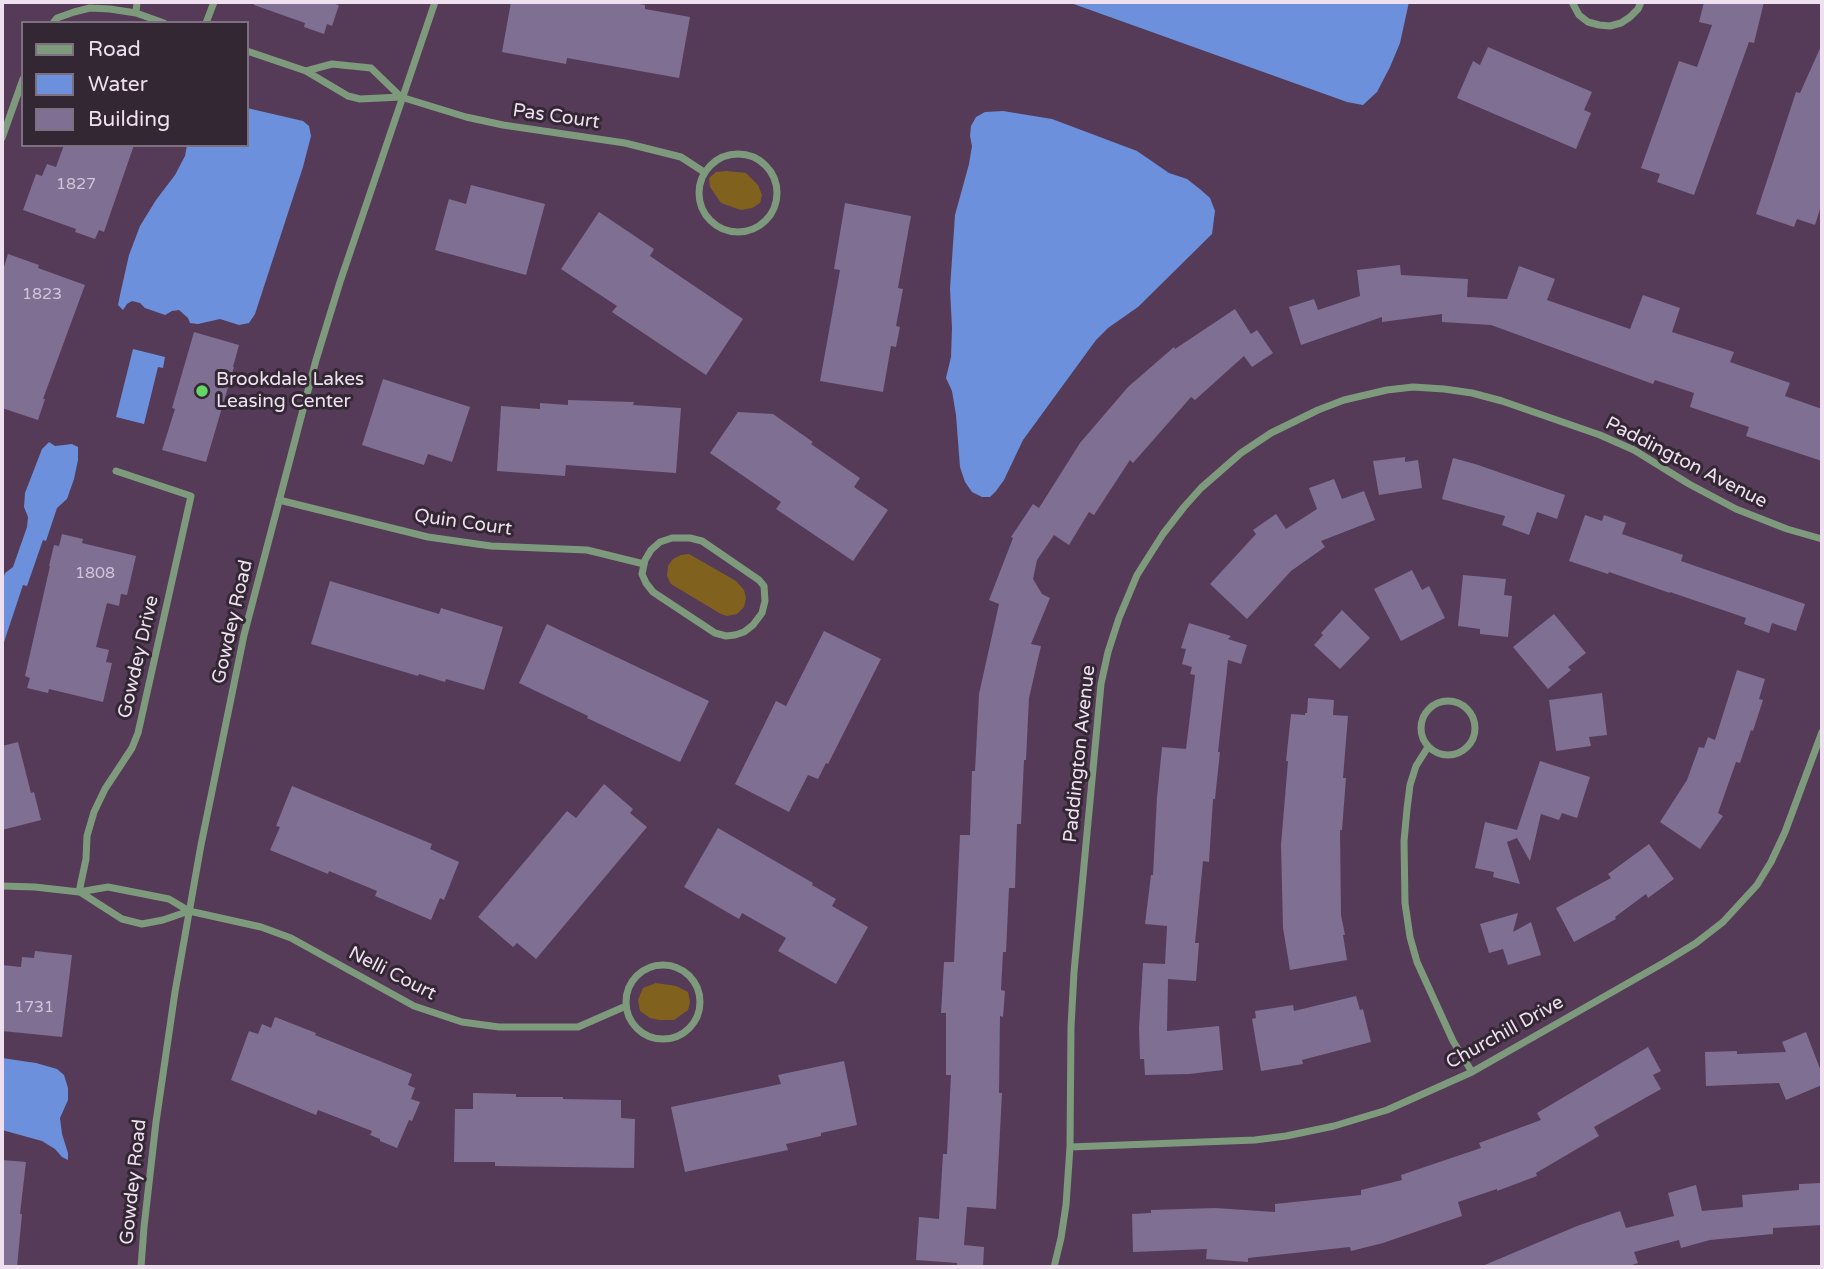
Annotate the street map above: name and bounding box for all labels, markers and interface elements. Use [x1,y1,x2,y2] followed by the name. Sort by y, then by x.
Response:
[21,21,248,147] legend
[88,37,141,62] text: Road
[88,72,148,97] text: Water
[511,100,601,134] street label: Pas Court
[88,107,170,132] text: Building
[56,175,96,195] house number: 1827
[22,285,62,305] house number: 1823
[216,369,364,413] place label: Brookdale Lakes Leasing Center
[194,383,210,399] marker: Brookdale Lakes Leasing Center
[1601,412,1771,514] street label: Paddington Avenue
[413,505,513,541] street label: Quin Court
[208,558,258,686] street label: Gowdey Road
[75,564,115,584] house number: 1808
[114,593,164,721] street label: Gowdey Drive
[1059,664,1101,844] street label: Paddington Avenue
[344,942,440,1006] street label: Nelli Court
[1442,991,1568,1075] street label: Churchill Drive
[14,998,54,1018] house number: 1731
[116,1118,152,1246] street label: Gowdey Road

